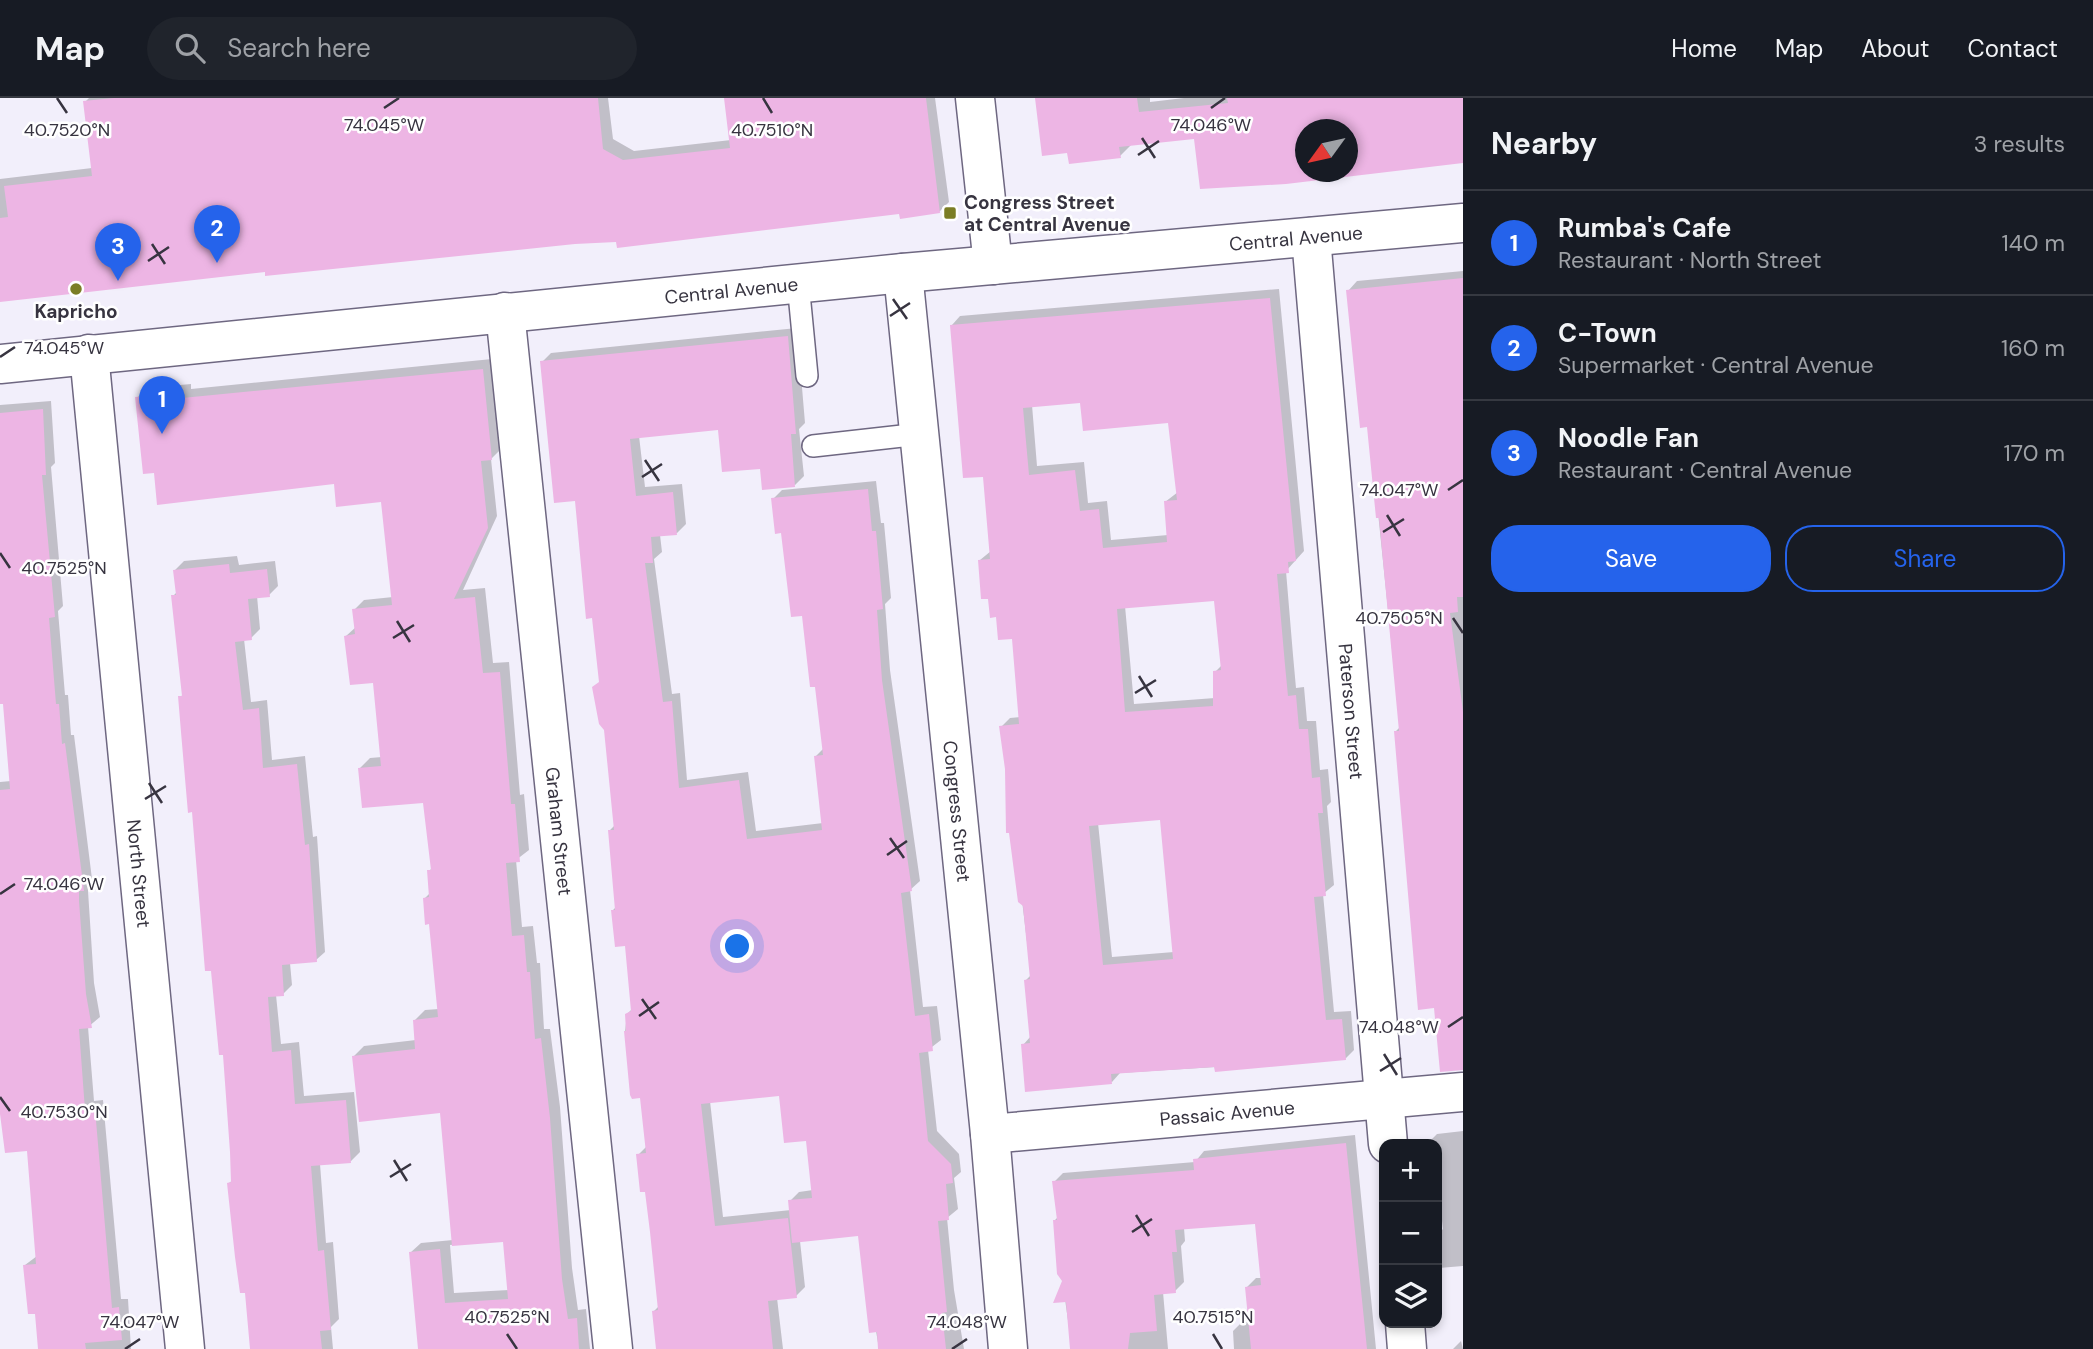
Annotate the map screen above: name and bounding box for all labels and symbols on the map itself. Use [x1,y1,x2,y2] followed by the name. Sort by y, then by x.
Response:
[344,113,424,137] text: 74.045°W
[1171,113,1251,137] text: 74.046°W
[24,118,110,142] text: 40.7520°N
[731,118,813,142] text: 40.7510°N
[1295,119,1358,182] north arrow
[964,190,1131,237] place label: Congress Street at Central Avenue
[194,205,240,263] pin: 2
[942,205,958,221] marker: Congress Street at Central Avenue
[1228,220,1364,256] street label: Central Avenue
[95,223,141,281] pin: 3
[663,271,799,309] street label: Central Avenue
[68,281,84,297] marker: Kapricho
[34,299,118,324] place label: Kapricho
[24,336,104,360] text: 74.045°W
[139,376,185,434] pin: 1
[1360,478,1438,502] text: 74.047°W
[21,556,107,580] text: 40.7525°N
[1355,606,1443,630] text: 40.7505°N
[1333,642,1369,780] street label: Paterson Street
[938,739,977,883] street label: Congress Street
[540,766,578,897] street label: Graham Street
[121,818,157,929] street label: North Street
[24,872,104,896] text: 74.046°W
[720,929,754,963] your location
[1359,1015,1439,1039] text: 74.048°W
[1158,1095,1296,1131] street label: Passaic Avenue
[20,1100,108,1124] text: 40.7530°N
[464,1305,550,1329] text: 40.7525°N
[1173,1305,1253,1329] text: 40.7515°N
[101,1310,179,1334] text: 74.047°W
[927,1310,1007,1334] text: 74.048°W

